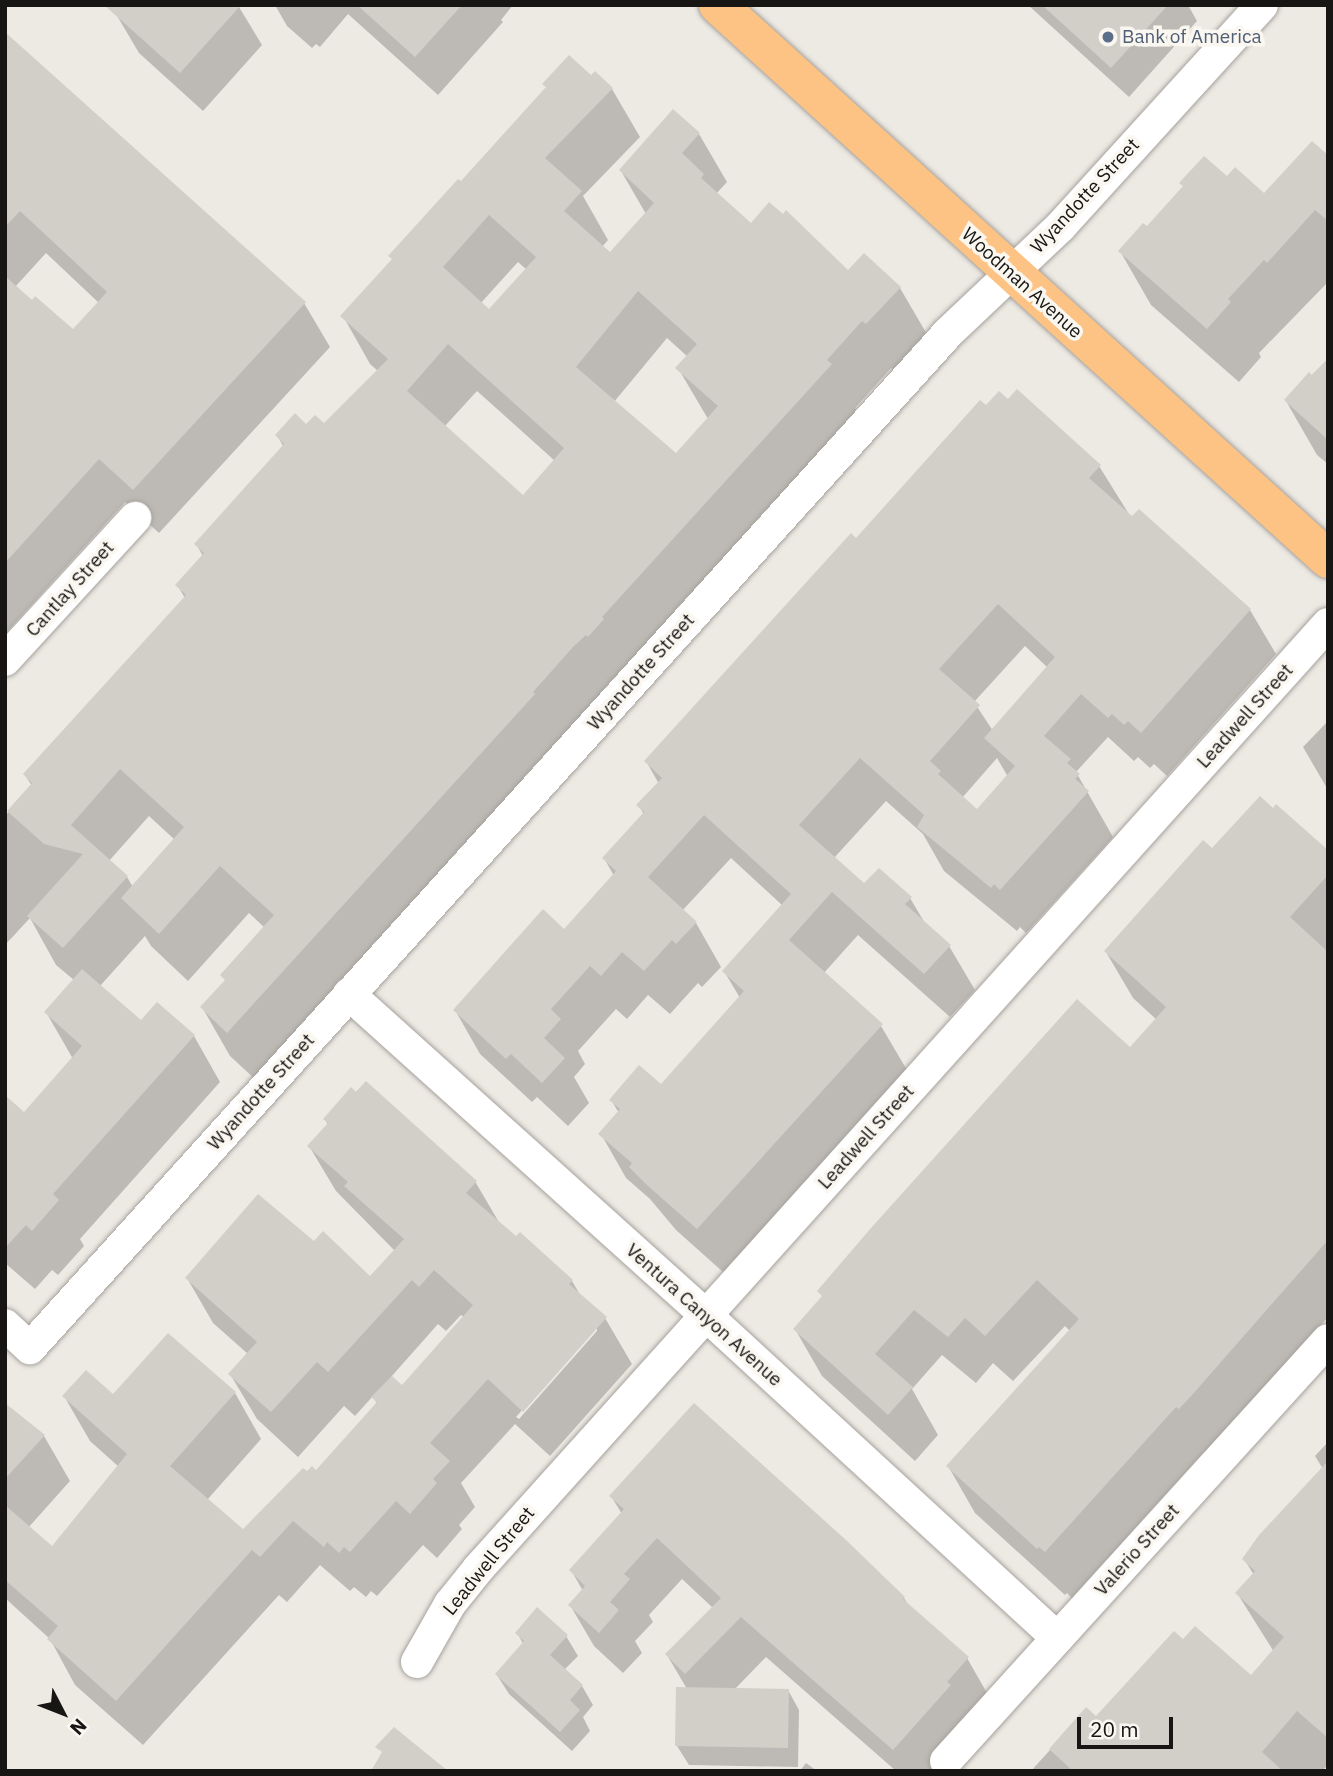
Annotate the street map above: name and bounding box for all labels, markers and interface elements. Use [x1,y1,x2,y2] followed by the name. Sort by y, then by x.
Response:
[1122,26,1262,48] place label: Bank of America
[1100,29,1116,45] marker: Bank of America
[1026,134,1144,258] street label: Wyandotte Street
[957,223,1087,343] street label: Woodman Avenue
[21,537,119,641] street label: Cantlay Street
[583,609,699,735] street label: Wyandotte Street
[1192,659,1298,773] street label: Leadwell Street
[203,1029,319,1155] street label: Wyandotte Street
[813,1080,919,1194] street label: Leadwell Street
[621,1239,787,1391] street label: Ventura Canyon Avenue
[1090,1499,1184,1601] street label: Valerio Street
[438,1502,540,1620] street label: Leadwell Street
[28,1678,98,1748] north arrow
[1081,1702,1177,1746] scale bar
[65,1714,92,1740] text: N
[1090,1715,1139,1743] text: 20 m

